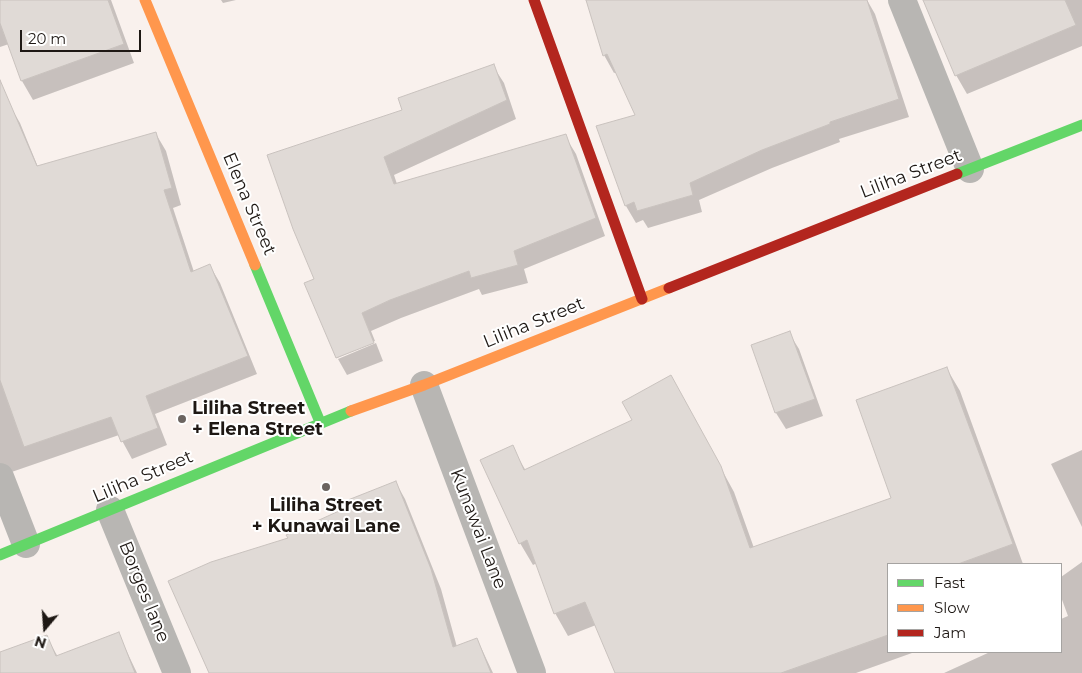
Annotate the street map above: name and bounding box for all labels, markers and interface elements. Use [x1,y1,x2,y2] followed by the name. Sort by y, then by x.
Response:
[22,20,144,52] scale bar
[28,29,66,48] text: 20 m
[857,145,965,203] street label: Liliha Street
[218,149,280,259] street label: Elena Street
[480,293,588,353] street label: Liliha Street
[192,398,323,440] place label: Liliha Street + Elena Street
[176,413,188,425] marker: Liliha Street + Elena Street
[90,446,196,508] street label: Liliha Street
[445,466,511,592] street label: Kunawai Lane
[320,481,332,493] marker: Liliha Street + Kunawai Lane
[252,495,400,538] place label: Liliha Street + Kunawai Lane
[114,538,174,646] street label: Borges lane
[887,563,1062,653] legend
[934,573,965,592] text: Fast
[934,598,970,617] text: Slow
[20,603,70,653] north arrow
[934,623,966,642] text: Jam
[32,632,49,653] text: N

